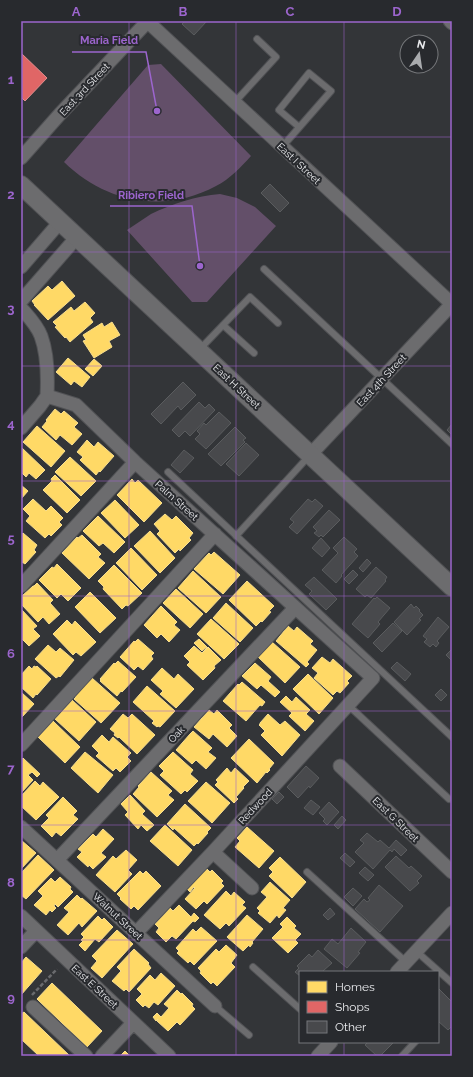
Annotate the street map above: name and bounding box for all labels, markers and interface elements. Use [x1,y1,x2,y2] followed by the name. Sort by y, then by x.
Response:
[72,4,81,19] text: A
[179,4,188,19] text: B
[286,4,295,19] text: C
[392,4,402,19] text: D
[72,29,146,52] callout: Maria Field
[80,34,138,47] text: Maria Field
[399,34,439,74] north arrow
[416,37,427,52] text: N
[57,60,112,118] street label: East 3rd Street
[8,72,15,87] text: 1
[275,141,323,187] street label: East I Street
[110,183,192,206] callout: Ribiero Field
[7,187,15,202] text: 2
[118,189,184,202] text: Ribiero Field
[7,301,15,316] text: 3
[354,352,409,409] street label: East 4th Street
[211,362,263,411] street label: East H Street
[7,416,15,431] text: 4
[153,478,201,523] street label: Palm Street
[7,531,15,546] text: 5
[7,646,15,661] text: 6
[166,723,187,745] street label: Oak
[7,761,15,776] text: 7
[236,786,275,826] street label: Redwood
[370,795,421,844] street label: East G Street
[7,875,15,890] text: 8
[91,891,145,942] street label: Walnut Street
[69,962,120,1011] street label: East E Street
[299,971,439,1043] legend
[335,980,375,994] text: Homes
[7,990,15,1005] text: 9
[335,1000,370,1014] text: Shops
[335,1020,367,1034] text: Other

